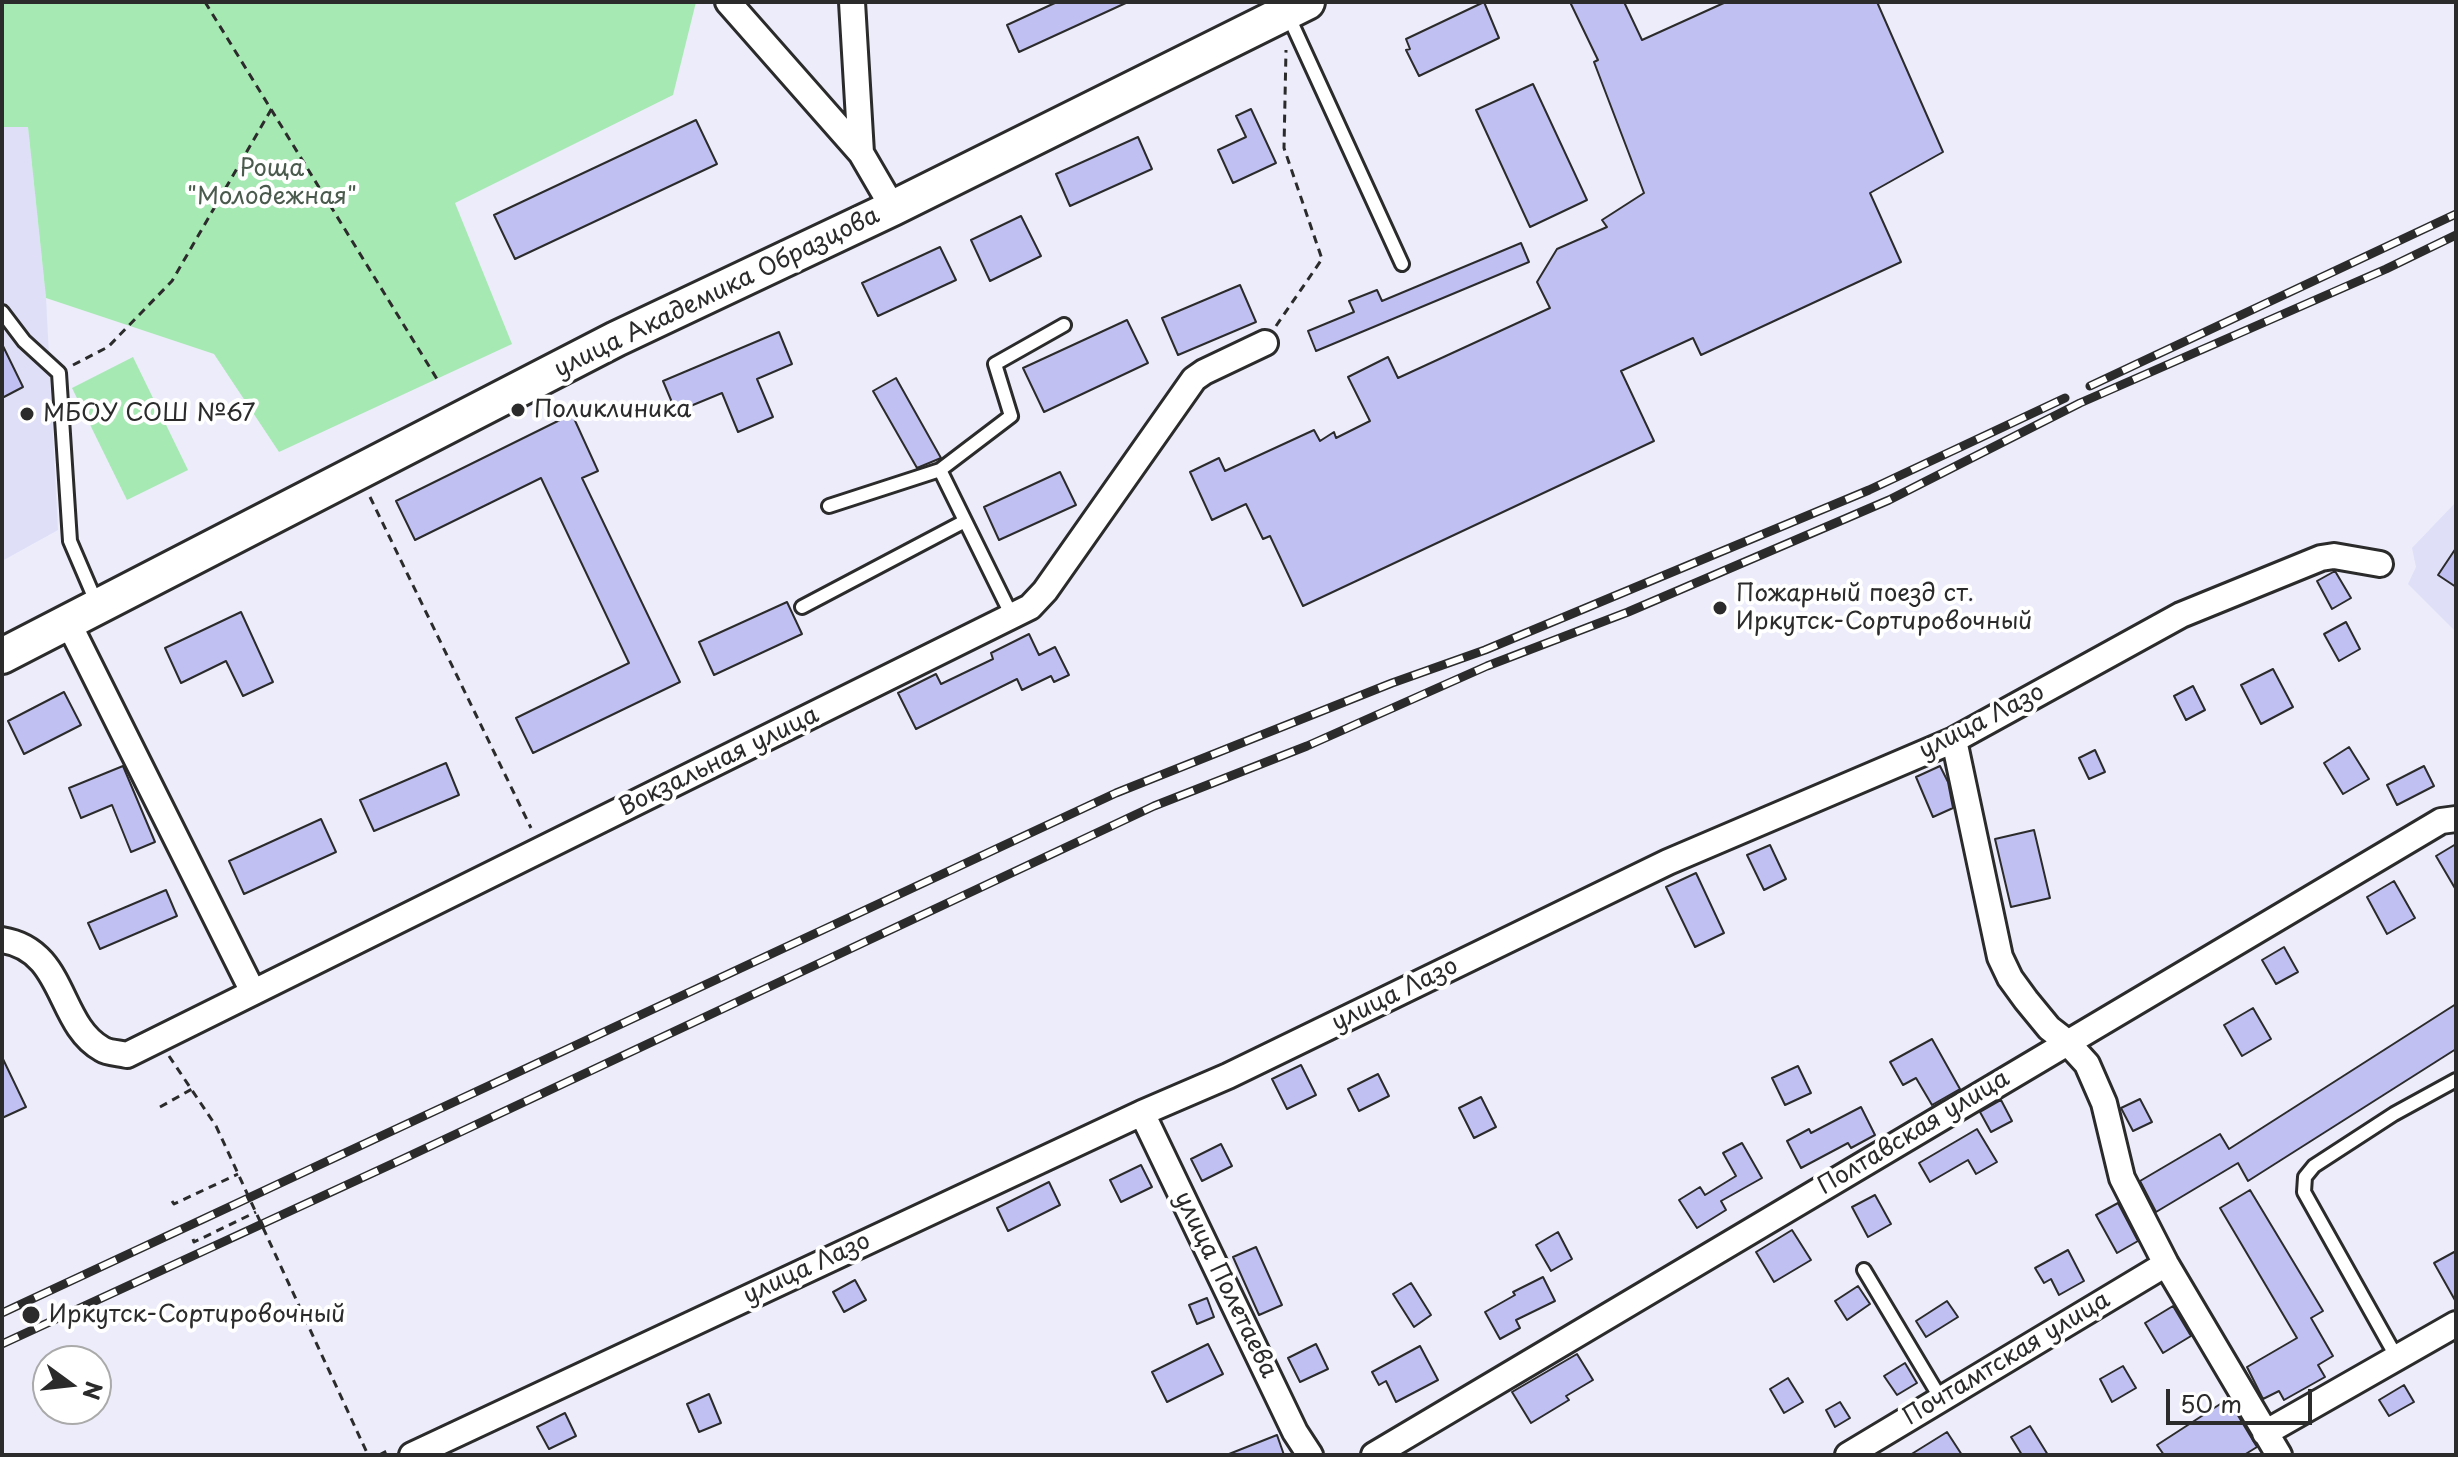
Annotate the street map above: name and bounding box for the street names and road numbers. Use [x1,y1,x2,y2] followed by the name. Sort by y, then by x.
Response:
[550,202,884,384] street label: улица Академика Образцова
[1915,678,2049,766] street label: улица Лазо
[614,701,824,823] street label: Вокзальная улица
[1327,952,1463,1038] street label: улица Лазо
[1813,1064,2015,1202] street label: Полтавская улица
[1167,1187,1283,1383] street label: улица Полетаева
[739,1227,875,1311] street label: улица Лазо
[1898,1286,2116,1432] street label: Почтамтская улица

